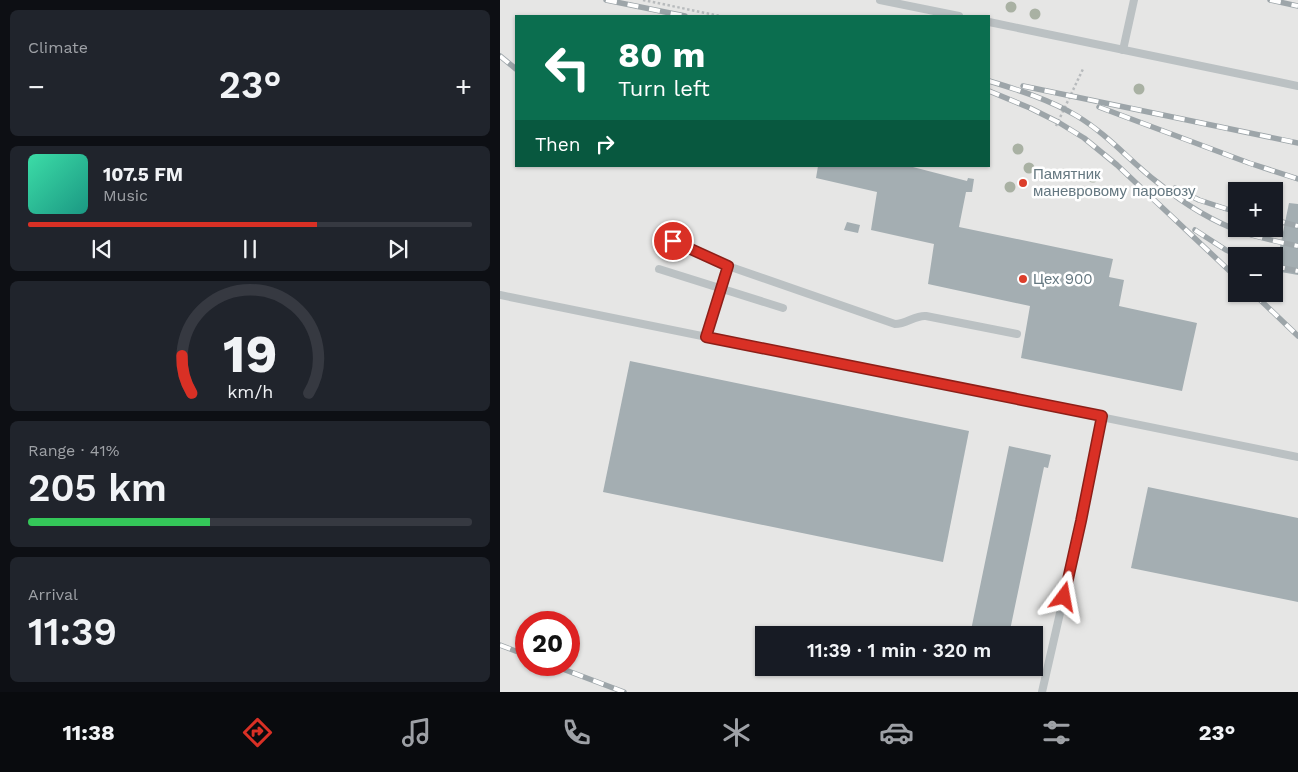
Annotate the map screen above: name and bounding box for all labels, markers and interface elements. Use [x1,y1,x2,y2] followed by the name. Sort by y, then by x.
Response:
[618,34,705,76] text: 80 m
[535,35,600,100] icon: left
[28,38,88,57] text: Climate
[218,63,282,107] text: 23°
[28,70,45,103] text: −
[455,70,472,103] text: +
[618,76,710,101] text: Turn left
[591,130,619,158] icon: right
[535,133,581,156] text: Then
[103,163,183,186] text: 107.5 FM
[1033,165,1196,200] place label: Памятник маневровому паровозу
[1017,177,1029,189] marker: Памятник маневровому паровозу
[1228,182,1283,302] map controls
[1228,182,1283,237] button: +
[103,186,148,205] text: Music
[652,220,694,262] pin
[659,227,687,255] icon: arrive
[88,235,116,263] icon: previous
[236,235,264,263] icon: pause
[384,235,412,263] icon: next
[1228,247,1283,302] button: −
[1033,270,1093,288] place label: Цех 900
[1017,273,1029,285] marker: Цех 900
[223,324,277,385] text: 19
[227,381,273,402] text: km/h
[28,441,119,460] text: Range · 41%
[28,466,167,510] text: 205 km
[1037,570,1089,622] position arrow
[28,585,78,604] text: Arrival
[28,610,117,654] text: 11:39
[515,611,580,676] speed limit sign: 20
[807,639,991,662] text: 11:39 · 1 min · 320 m
[240,715,275,750] icon: directions
[399,715,434,750] icon: music
[559,715,594,750] icon: phone
[719,715,754,750] icon: climate
[879,715,914,750] icon: car
[1039,715,1074,750] icon: filters
[62,720,115,745] text: 11:38
[1198,720,1235,745] text: 23°

